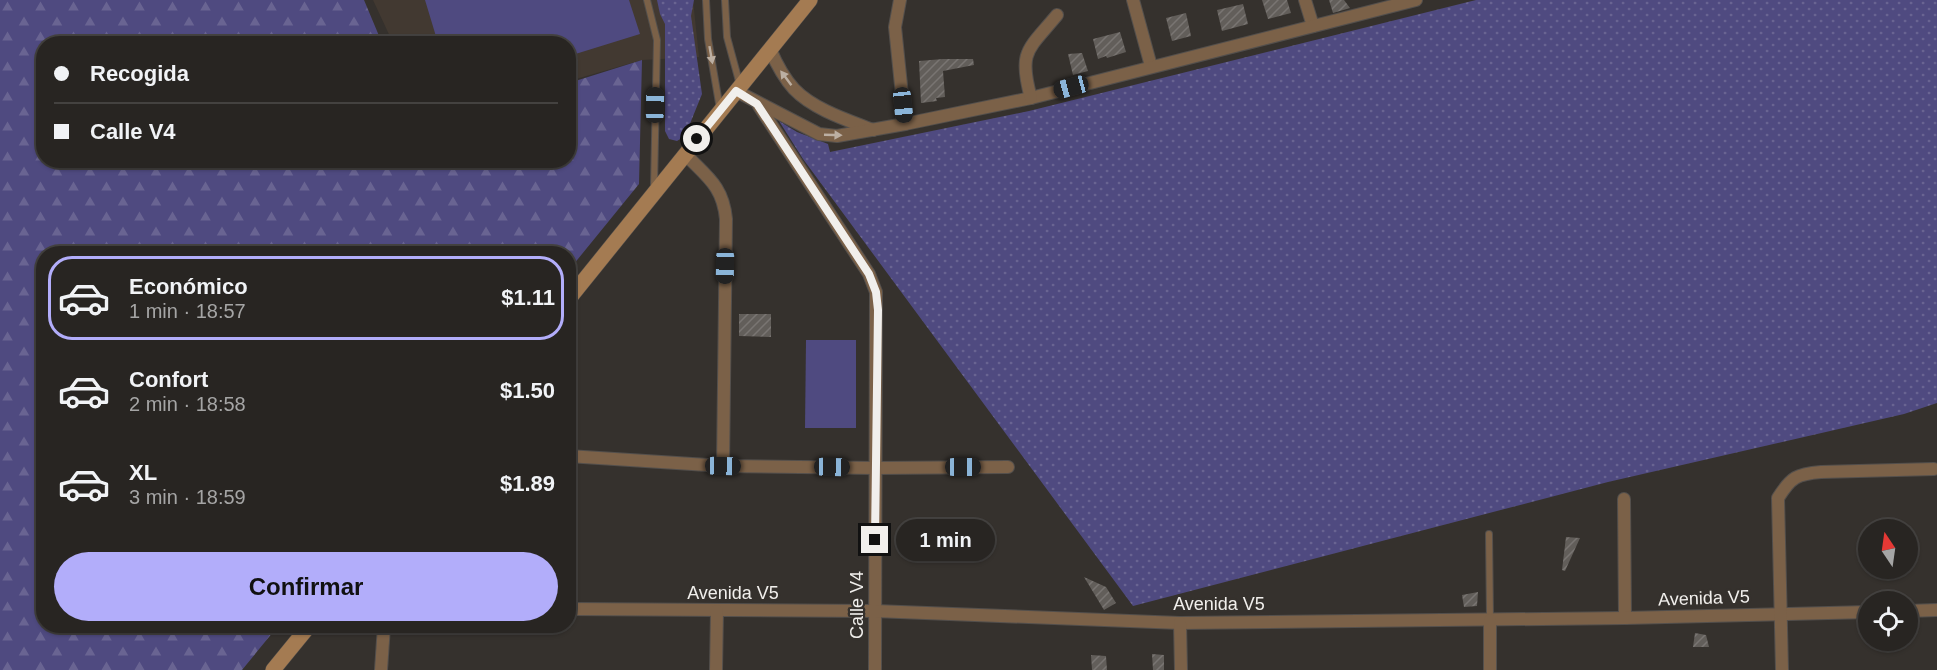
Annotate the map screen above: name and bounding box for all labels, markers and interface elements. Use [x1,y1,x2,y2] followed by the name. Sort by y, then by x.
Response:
[706,46,715,65] one-way arrow
[90,61,189,86] text: Recogida
[780,70,792,86] one-way arrow
[1051,74,1091,100] car
[892,86,914,124] car
[646,87,664,123] car
[90,119,176,144] text: Calle V4
[683,125,710,152] route start
[824,130,843,139] one-way arrow
[716,248,734,284] car
[57,271,111,325] icon: car
[129,274,248,299] text: Económico
[501,285,555,310] text: $1.11
[129,300,246,322] text: 1 min · 18:57
[57,364,111,418] icon: car
[129,367,208,392] text: Confort
[500,378,555,403] text: $1.50
[129,393,246,415] text: 2 min · 18:58
[57,457,111,511] icon: car
[705,457,741,475] car
[814,458,850,476] car
[945,458,981,476] car
[129,460,157,485] text: XL
[500,471,555,496] text: $1.89
[129,486,246,508] text: 3 min · 18:59
[896,519,995,561] callout: 1 min
[1858,519,1918,579] north arrow
[1858,519,1918,651] map controls
[861,526,888,553] route end
[919,529,972,551] text: 1 min
[54,552,558,621] button: Confirmar
[847,571,867,639] street label: Calle V4
[687,583,779,603] street label: Avenida V5
[1658,586,1750,610] street label: Avenida V5
[1858,591,1918,651] button: locate
[1173,594,1265,614] street label: Avenida V5

